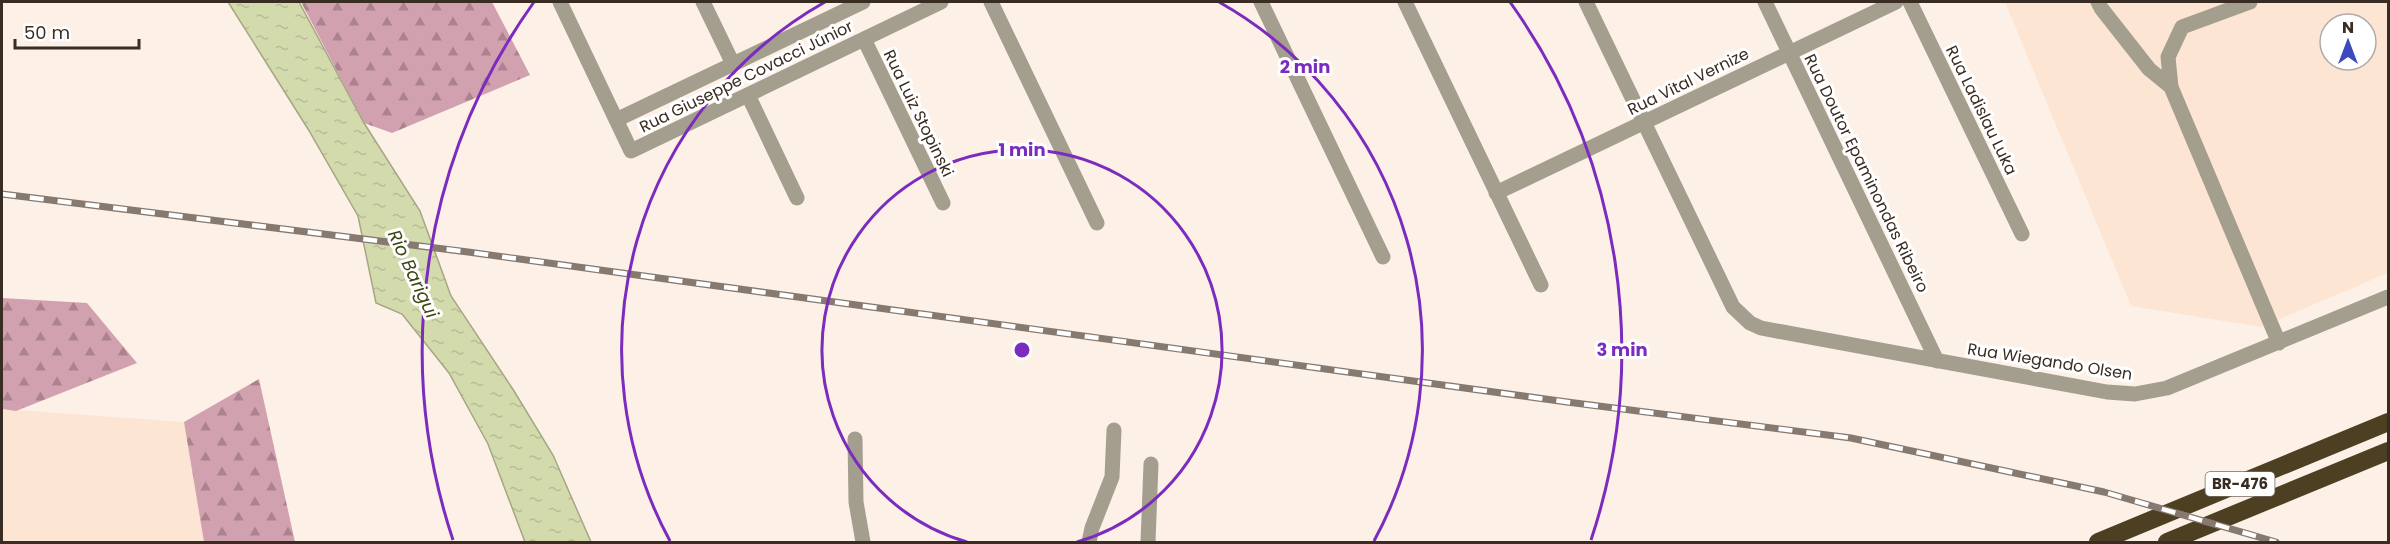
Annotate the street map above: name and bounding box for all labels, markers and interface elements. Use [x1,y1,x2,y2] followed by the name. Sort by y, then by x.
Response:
[15,12,140,50] scale bar
[2318,12,2378,72] north arrow
[636,15,857,138] street label: Rua Giuseppe Covacci Júnior
[2342,16,2354,39] text: N
[24,20,70,45] text: 50 m
[1624,42,1753,121] street label: Rua Vital Vernize
[1940,42,2023,179] street label: Rua Ladislau Luka
[878,46,959,181] street label: Rua Luiz Stopinski
[1799,50,1935,296] street label: Rua Doutor Epaminondas Ribeiro
[1280,54,1330,79] text: 2 min
[998,137,1046,162] text: 1 min
[382,226,445,323] water label: Rio Barigui
[1596,337,1648,362] text: 3 min
[1966,337,2134,386] street label: Rua Wiegando Olsen
[1012,340,1032,360] centre of rings
[2206,472,2274,496] road number: BR-476

